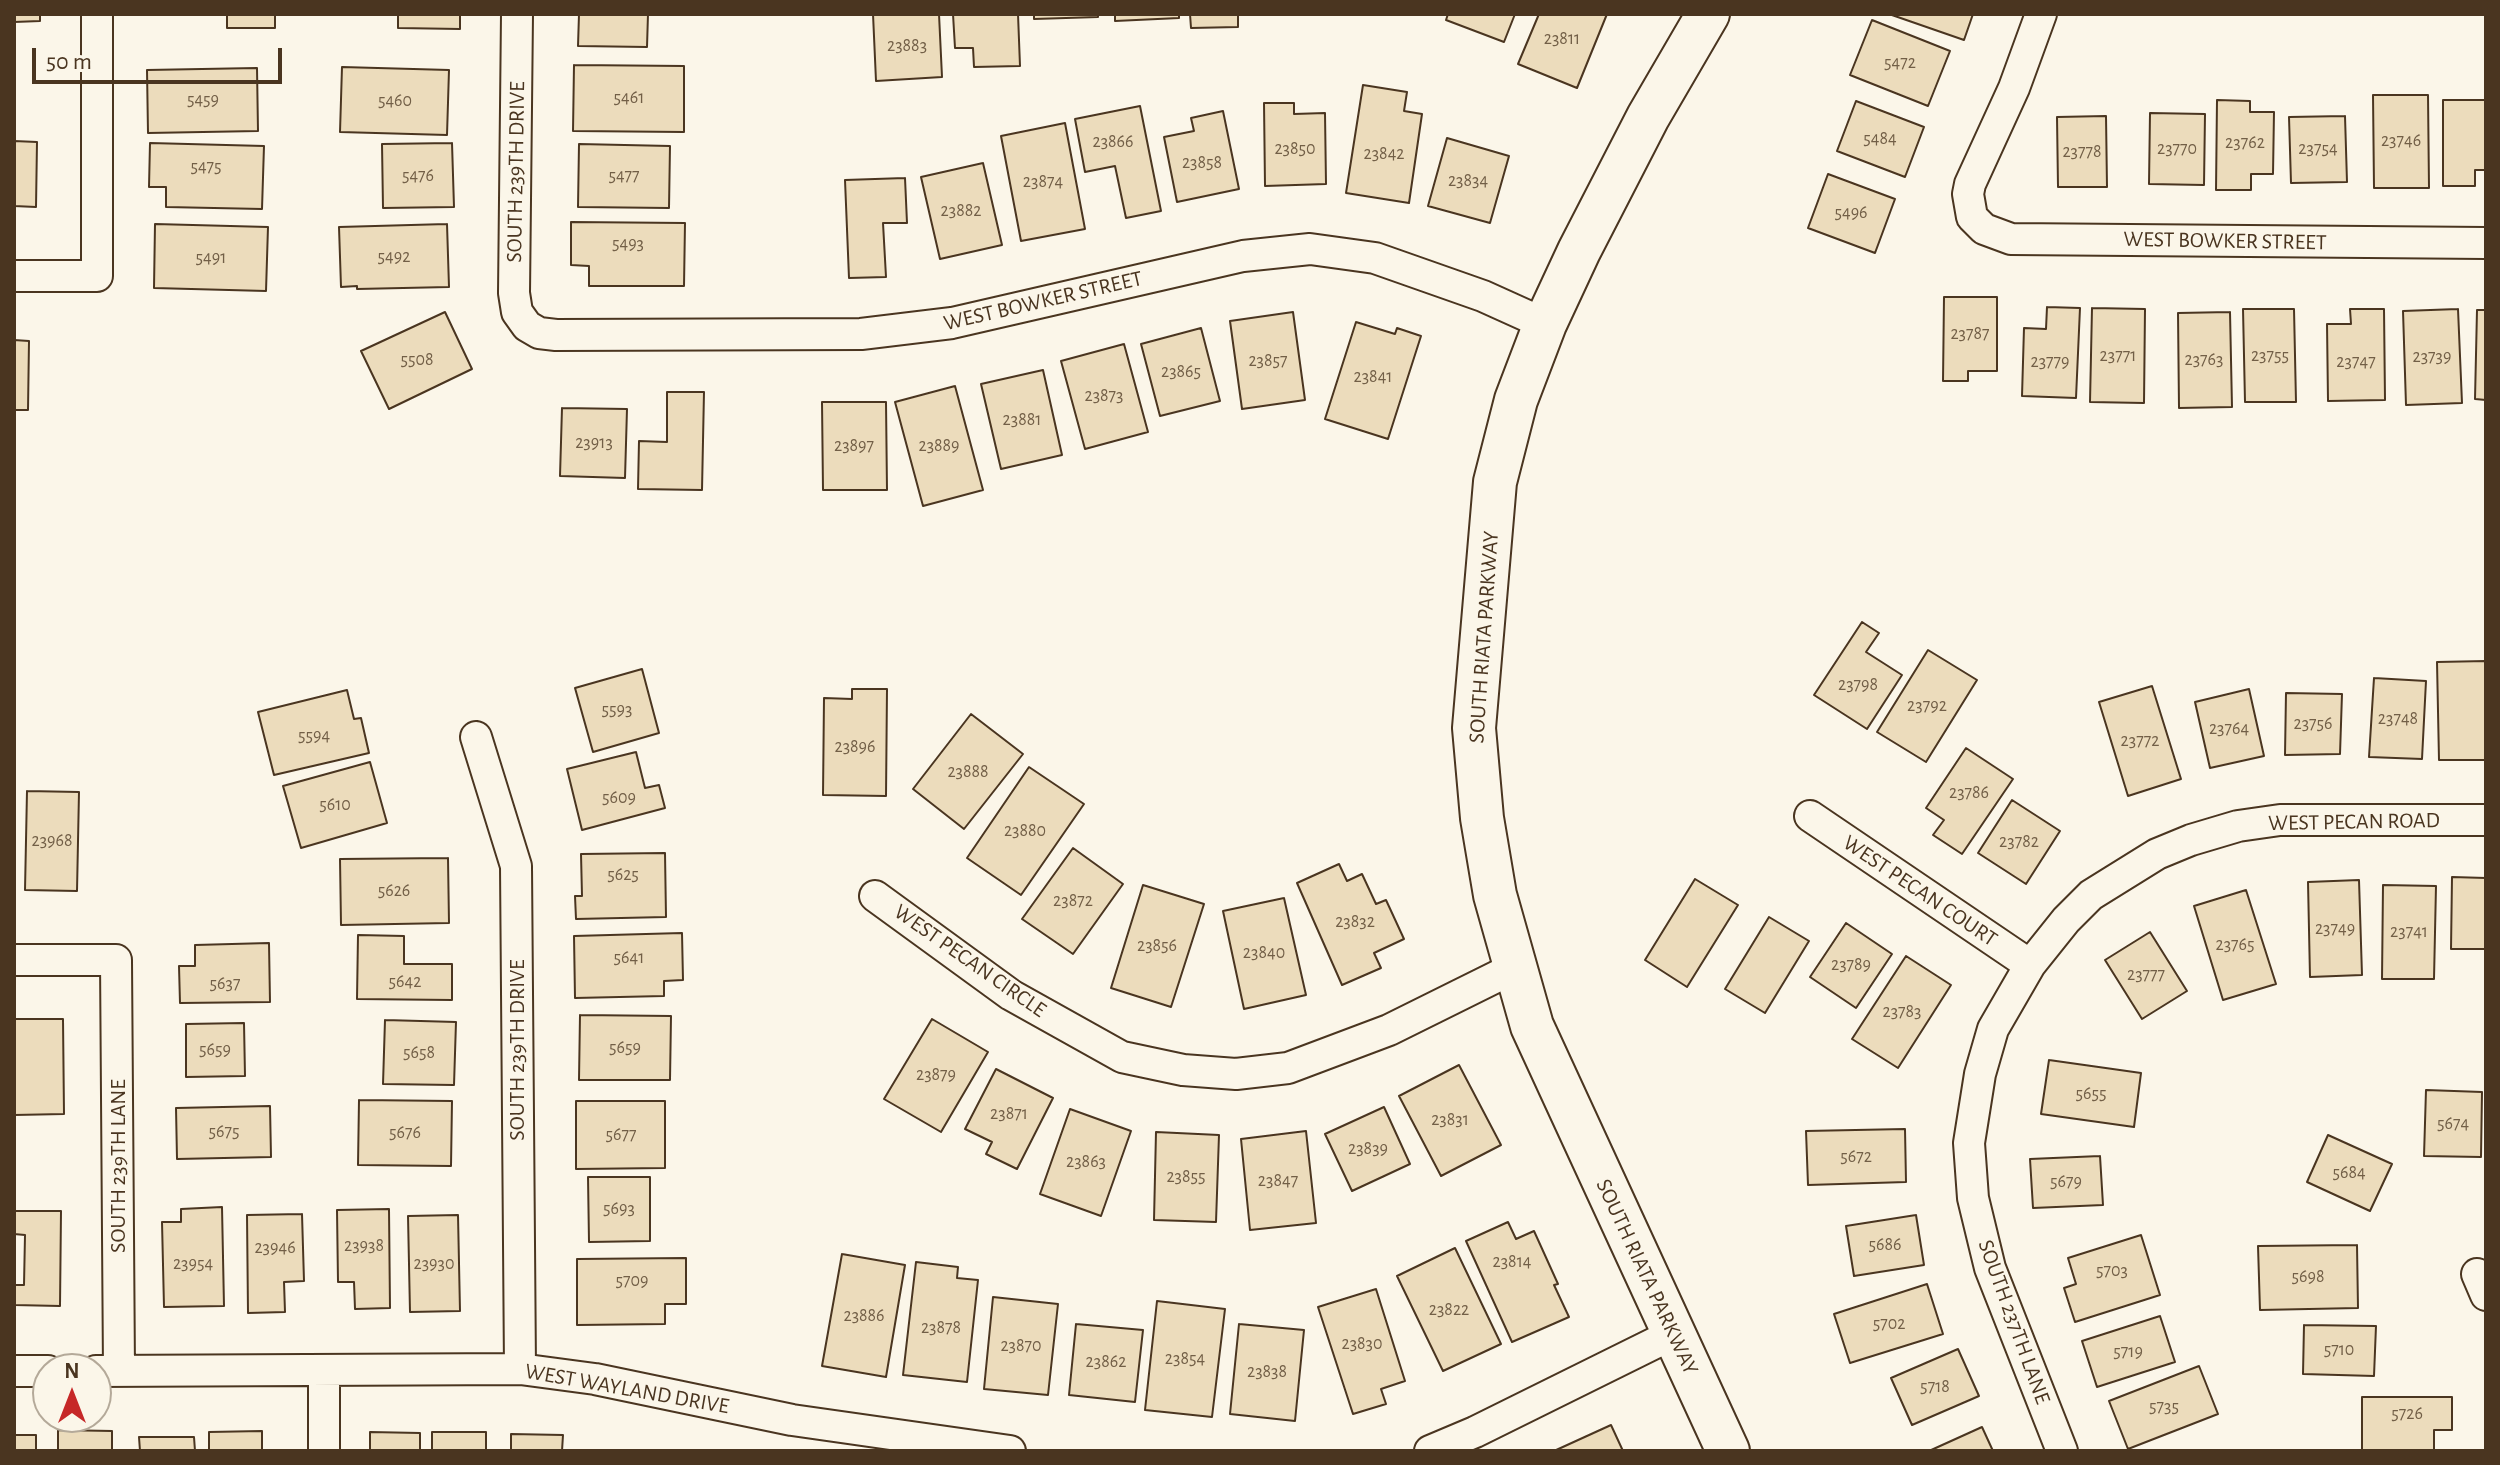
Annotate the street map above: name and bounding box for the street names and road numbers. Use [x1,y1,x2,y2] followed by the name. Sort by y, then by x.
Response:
[501,81,531,263] street label: SOUTH 239TH DRIVE
[2123,226,2327,256] street label: WEST BOWKER STREET
[941,265,1145,337] street label: WEST BOWKER STREET
[1463,530,1505,744] street label: SOUTH RIATA PARKWAY
[2268,807,2440,837] street label: WEST PECAN ROAD
[1838,830,2002,952] street label: WEST PECAN COURT
[889,899,1051,1023] street label: WEST PECAN CIRCLE
[504,959,530,1141] street label: SOUTH 239TH DRIVE
[105,1079,131,1253] street label: SOUTH 239TH LANE
[1590,1175,1704,1379] street label: SOUTH RIATA PARKWAY
[1972,1236,2056,1408] street label: SOUTH 237TH LANE
[523,1358,731,1420] street label: WEST WAYLAND DRIVE

